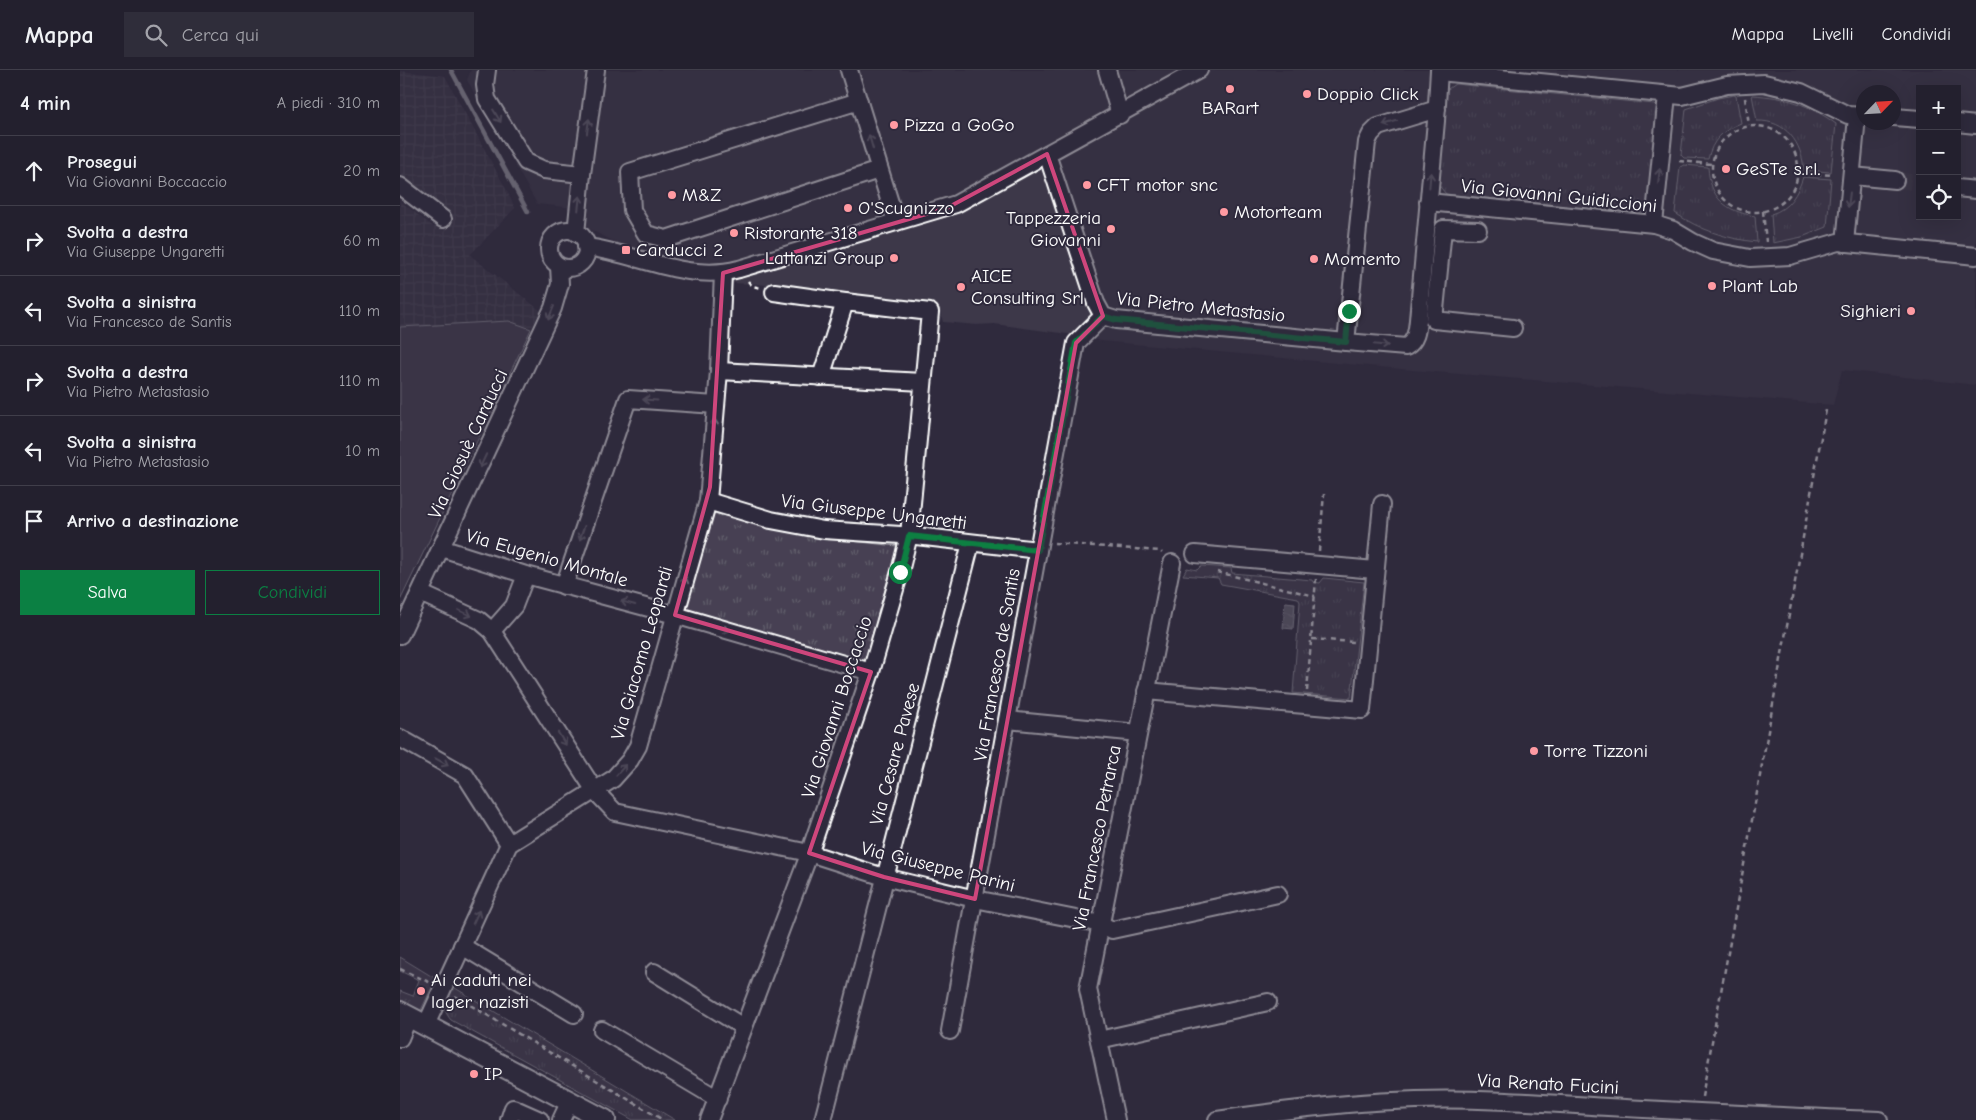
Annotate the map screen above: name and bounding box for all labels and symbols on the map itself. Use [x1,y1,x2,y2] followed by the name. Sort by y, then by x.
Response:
[1224,83,1236,95] marker: BARart
[1317,83,1419,105] place label: Doppio Click
[1856,85,1901,130] north arrow
[1301,88,1313,100] marker: Doppio Click
[1202,97,1259,119] place label: BARart
[493,108,503,122] one-way arrow
[904,114,1015,136] place label: Pizza a GoGo
[584,118,594,134] one-way arrow
[888,119,900,131] marker: Pizza a GoGo
[1382,119,1398,129] one-way arrow
[865,135,875,151] one-way arrow
[1736,158,1820,180] place label: GeSTe s.r.l.
[1720,163,1732,175] marker: GeSTe s.r.l.
[1654,168,1664,184] one-way arrow
[1425,172,1435,188] one-way arrow
[1097,174,1218,196] place label: CFT motor snc
[1460,175,1658,217] street label: Via Giovanni Guidiccioni
[1081,179,1093,191] marker: CFT motor snc
[682,184,721,206] place label: M&Z
[666,189,678,201] marker: M&Z
[1844,192,1854,208] one-way arrow
[574,196,584,212] one-way arrow
[858,197,954,219] place label: O'Scugnizzo
[1234,201,1322,223] place label: Motorteam
[842,202,854,214] marker: O'Scugnizzo
[1218,206,1230,218] marker: Motorteam
[1006,207,1101,251] place label: Tappezzeria Giovanni
[744,222,858,244] place label: Ristorante 318
[1105,223,1117,235] marker: Tappezzeria Giovanni
[728,227,740,239] marker: Ristorante 318
[636,239,723,261] place label: Carducci 2
[620,244,632,256] marker: Carducci 2
[765,247,884,269] place label: Lattanzi Group
[1324,248,1401,270] place label: Momento
[888,252,900,264] marker: Lattanzi Group
[1308,253,1320,265] marker: Momento
[971,265,1084,309] place label: AICE Consulting Srl
[1722,275,1798,297] place label: Plant Lab
[1706,280,1718,292] marker: Plant Lab
[955,281,967,293] marker: AICE Consulting Srl
[1116,287,1286,327] street label: Via Pietro Metastasio
[1338,300,1361,323] route end
[1840,300,1901,322] place label: Sighieri
[545,305,555,320] one-way arrow
[1905,305,1917,317] marker: Sighieri
[1373,341,1389,350] one-way arrow
[424,366,512,522] street label: Via Giosuè Carducci
[642,396,658,405] one-way arrow
[710,418,719,434] one-way arrow
[478,453,488,468] one-way arrow
[780,490,968,534] street label: Via Giuseppe Ungaretti
[463,524,631,592] street label: Via Eugenio Montale
[577,524,587,540] one-way arrow
[889,561,912,584] route start
[607,564,677,742] street label: Via Giacomo Leopardi
[969,567,1025,763] street label: Via Francesco de Santis
[679,577,689,593] one-way arrow
[620,597,636,607] one-way arrow
[457,608,472,618] one-way arrow
[797,613,877,801] street label: Via Giovanni Boccaccio
[713,624,729,634] one-way arrow
[865,680,925,828] street label: Via Cesare Pavese
[557,732,567,746] one-way arrow
[1544,740,1648,762] place label: Torre Tizzoni
[1068,743,1126,933] street label: Via Francesco Petrarca
[1528,745,1540,757] marker: Torre Tizzoni
[435,757,450,767] one-way arrow
[615,764,627,777] one-way arrow
[859,837,1017,897] street label: Via Giuseppe Parini
[472,910,481,925] one-way arrow
[431,969,532,1013] place label: Ai caduti nei lager nazisti
[415,985,427,997] marker: Ai caduti nei lager nazisti
[484,1063,502,1085] place label: IP
[468,1068,480,1080] marker: IP
[1477,1069,1619,1099] street label: Via Renato Fucini

